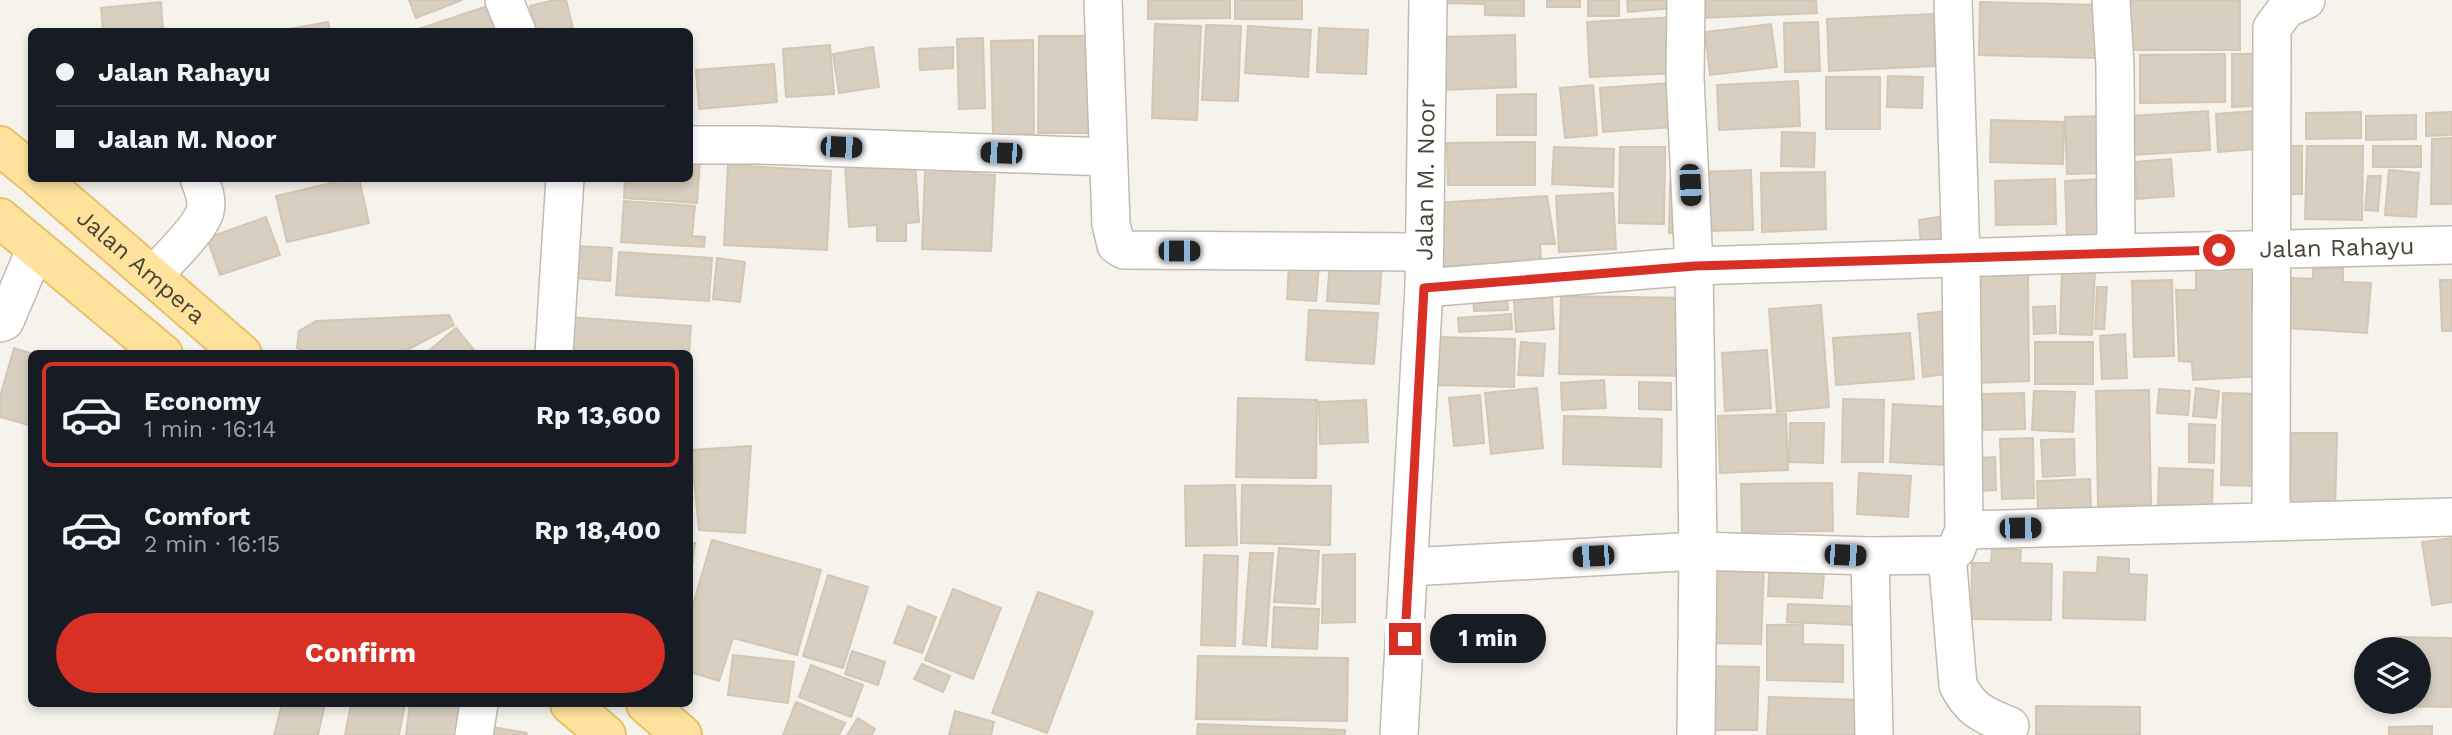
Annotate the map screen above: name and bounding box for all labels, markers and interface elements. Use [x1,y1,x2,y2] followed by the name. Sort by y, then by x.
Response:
[98,57,270,87] text: Jalan Rahayu
[1410,98,1441,261] street label: Jalan M. Noor
[98,124,276,154] text: Jalan M. Noor
[820,136,863,158] car
[980,142,1023,164] car
[1679,163,1702,207] car
[71,203,211,330] street label: Jalan Ampera
[2259,232,2415,264] street label: Jalan Rahayu
[2203,234,2235,266] route start
[1159,241,1201,262] car
[60,383,123,446] icon: car
[144,386,261,416] text: Economy
[536,400,661,430] text: Rp 13,600
[144,416,276,443] text: 1 min · 16:14
[60,498,123,561] icon: car
[144,501,250,531] text: Comfort
[534,515,661,545] text: Rp 18,400
[1999,517,2042,539] car
[144,531,280,558] text: 2 min · 16:15
[1572,544,1615,568] car
[1824,544,1867,566] car
[56,613,665,693] button: Confirm
[1430,614,1545,664] callout: 1 min
[1389,623,1421,655] route end
[1458,625,1518,652] text: 1 min
[2354,637,2431,714] map controls
[2354,637,2431,714] button: layers

